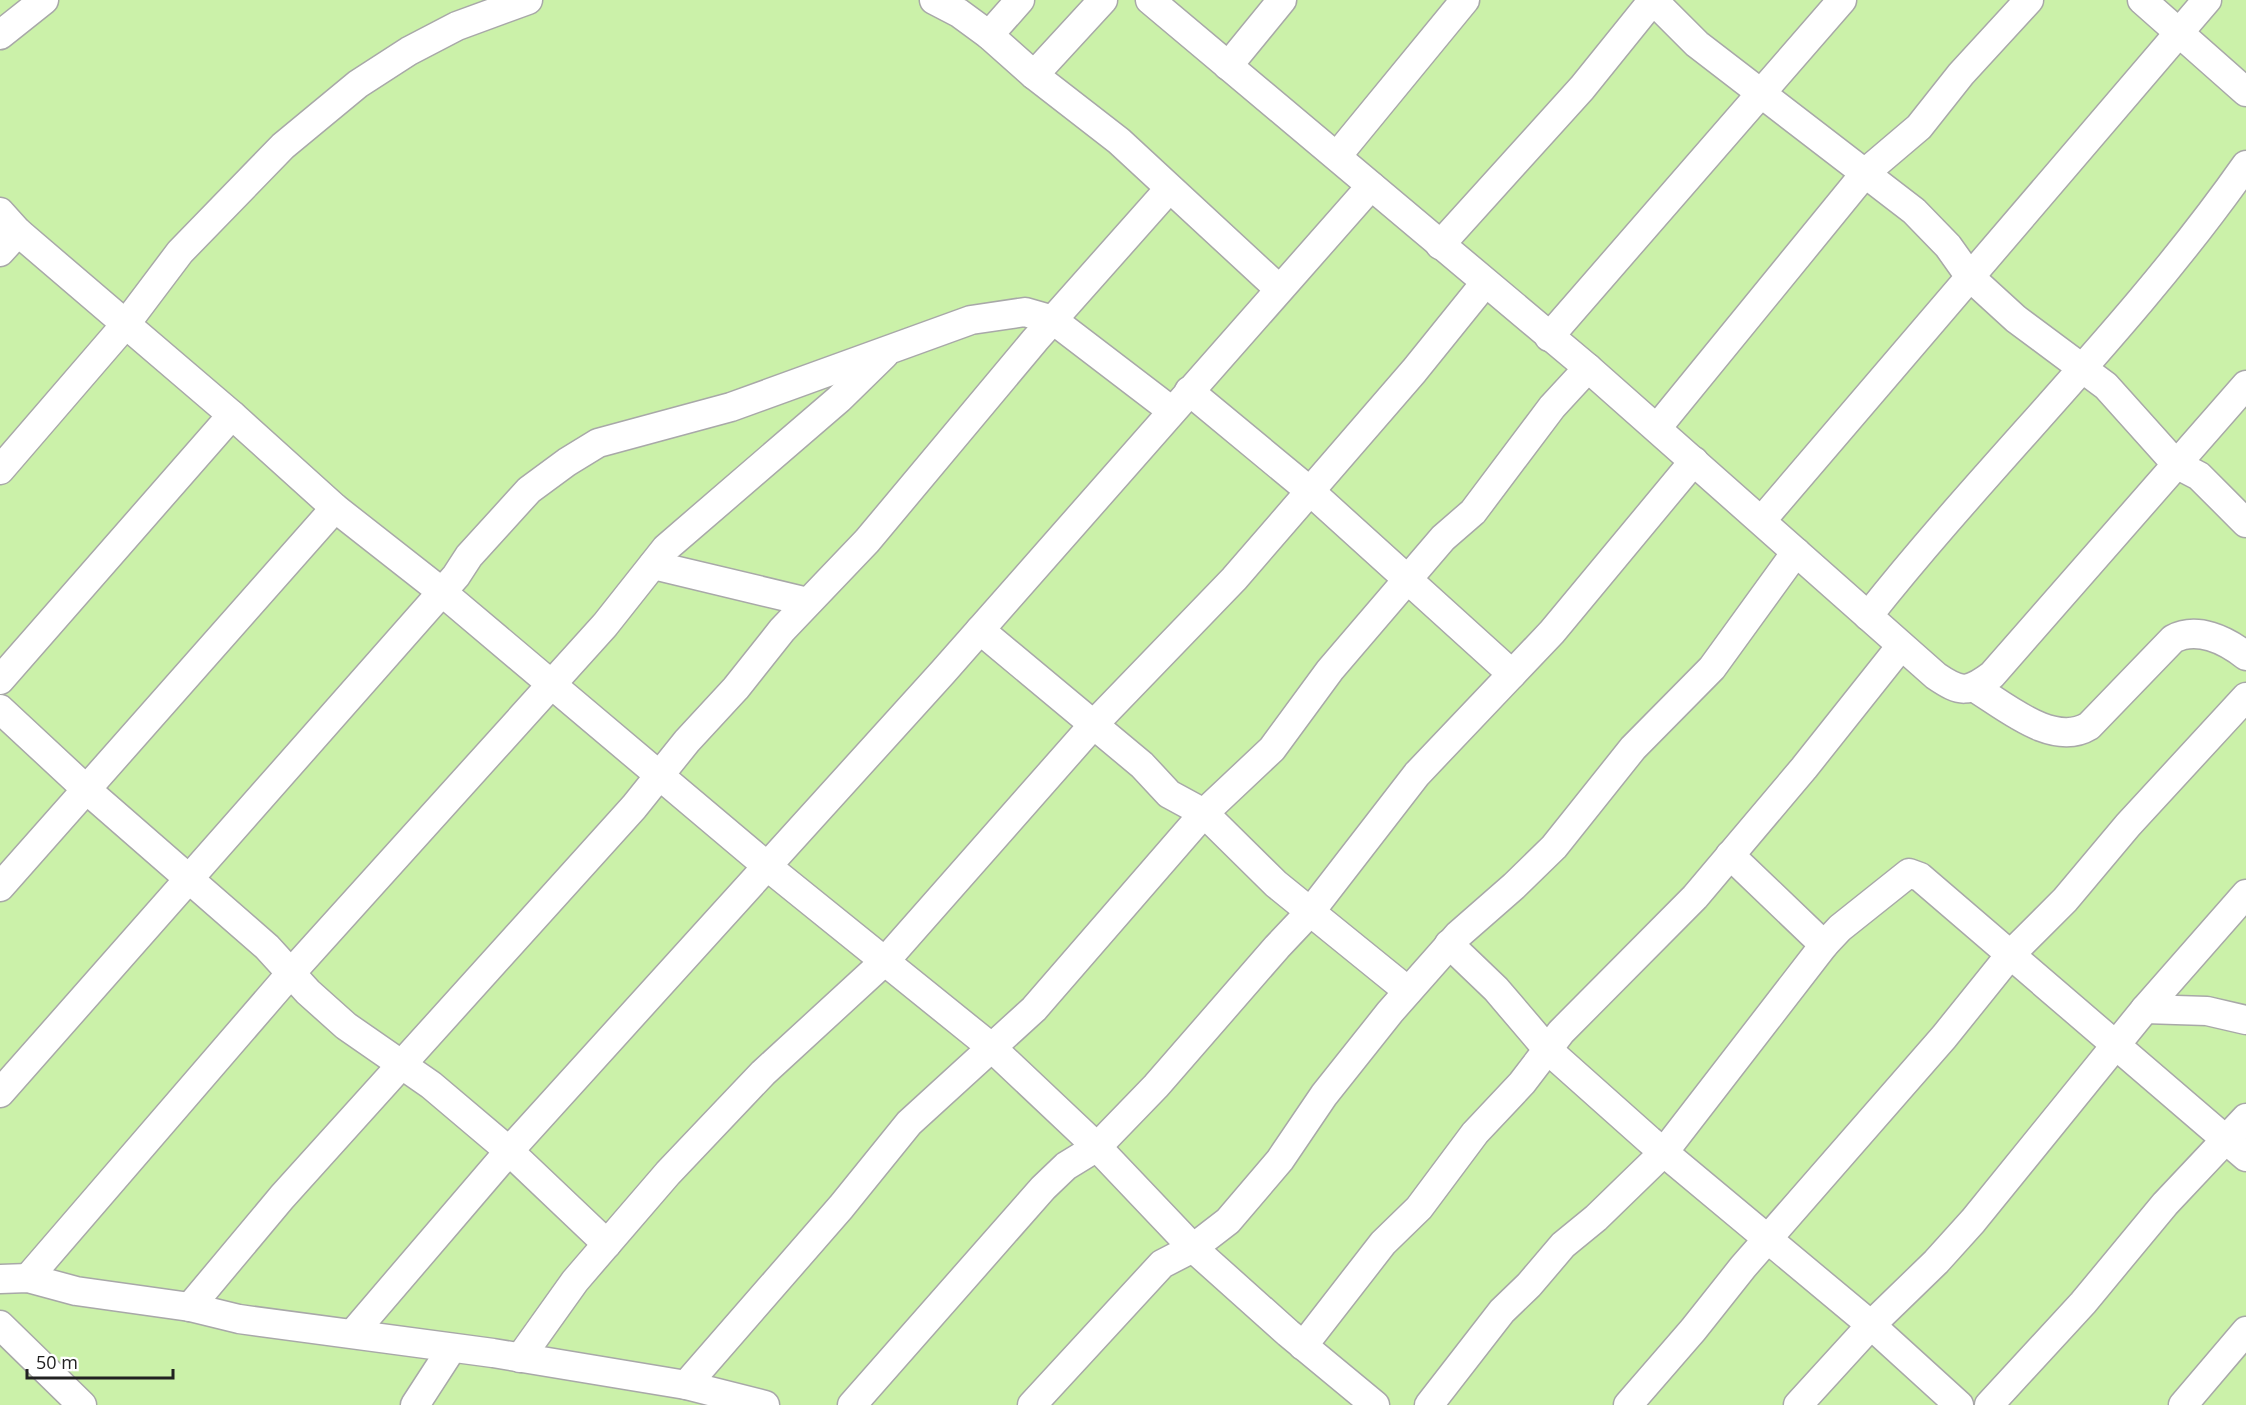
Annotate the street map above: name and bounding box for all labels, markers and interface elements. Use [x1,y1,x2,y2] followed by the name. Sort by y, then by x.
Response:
[27,1342,172,1380] scale bar
[36,1350,78,1374] text: 50 m

